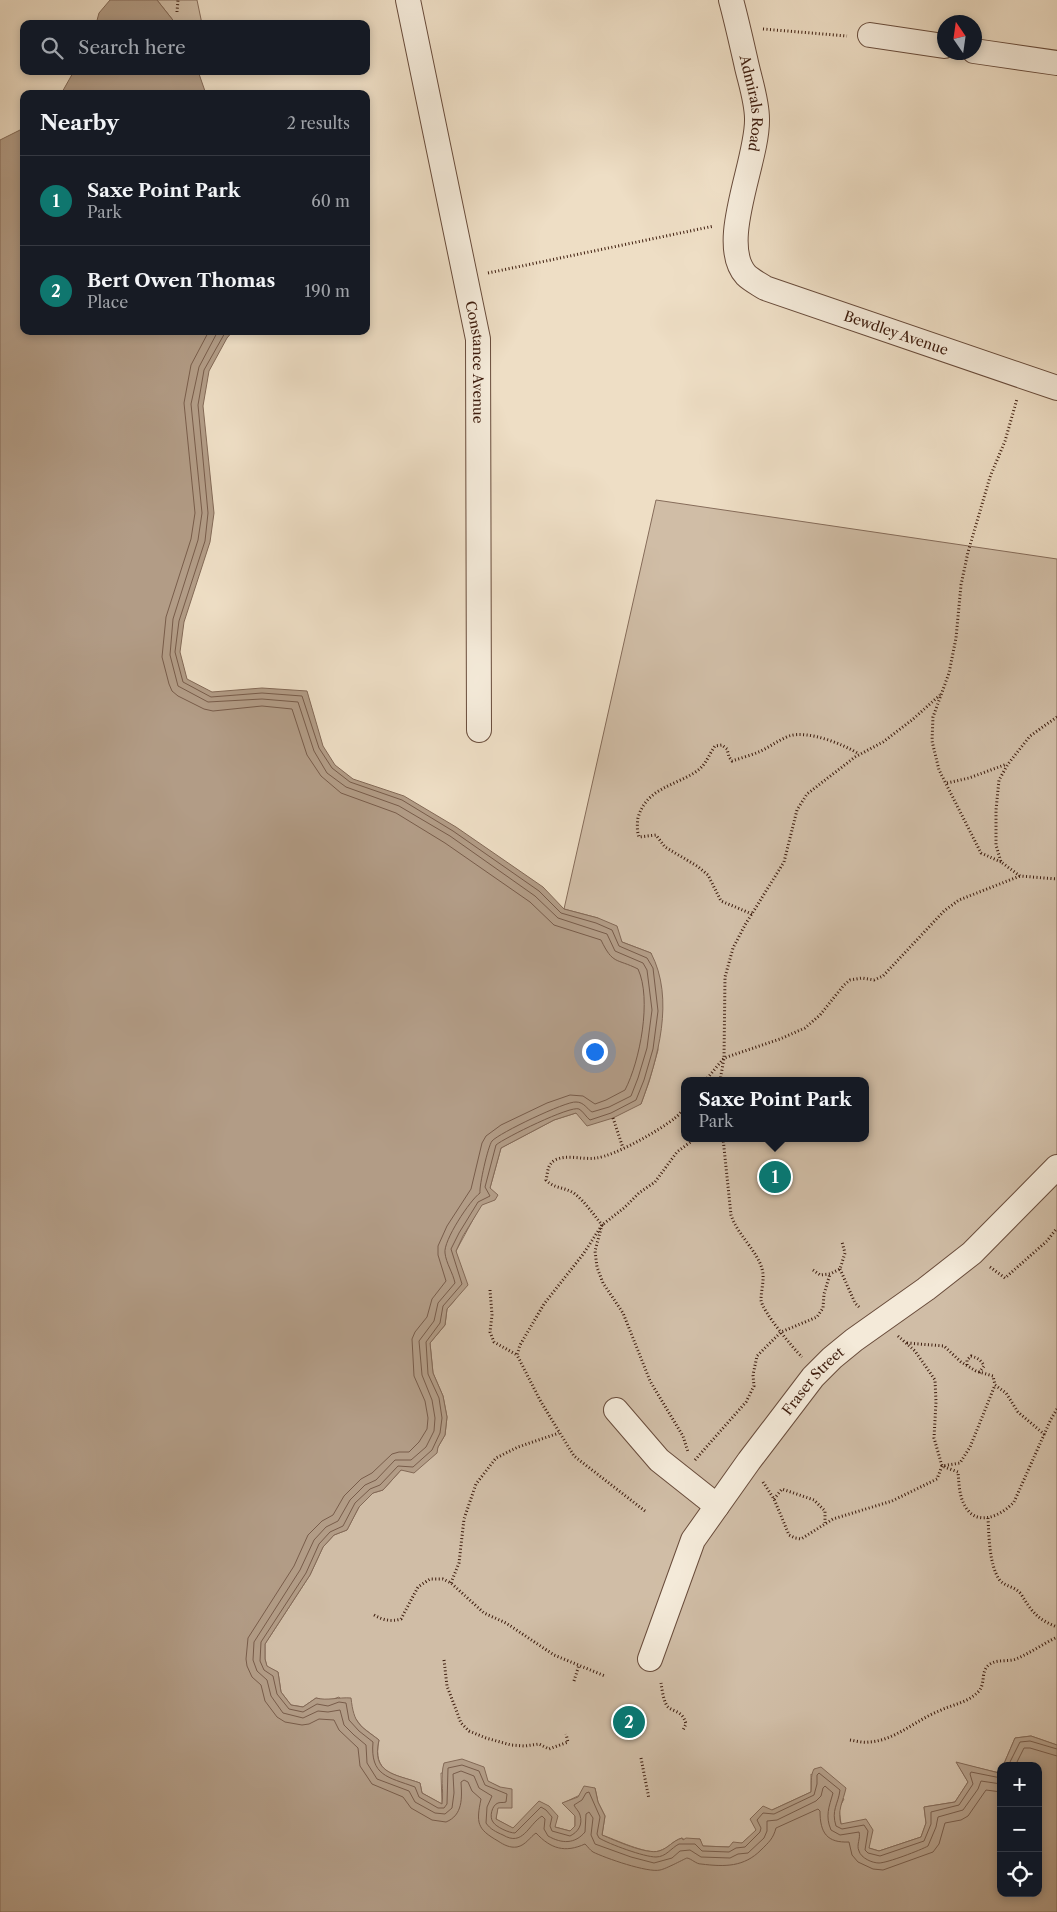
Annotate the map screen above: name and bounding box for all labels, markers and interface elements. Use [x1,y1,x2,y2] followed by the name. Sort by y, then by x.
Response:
[937,15,982,60] north arrow
[20,20,370,75] search box
[38,34,66,62] icon: search
[78,36,186,59] text: Search here
[735,53,766,154] street label: Admirals Road
[40,110,119,135] text: Nearby
[287,113,350,133] text: 2 results
[87,179,240,202] text: Saxe Point Park
[52,191,60,211] text: 1
[311,191,350,211] text: 60 m
[87,202,122,222] text: Park
[87,269,275,292] text: Bert Owen Thomas
[51,281,61,301] text: 2
[305,281,350,301] text: 190 m
[87,292,128,312] text: Place
[461,299,487,424] street label: Constance Avenue
[841,307,951,359] street label: Bewdley Avenue
[582,1039,608,1065] your location
[681,1077,869,1142] popup
[698,1088,852,1111] text: Saxe Point Park
[698,1111,733,1131] text: Park
[759,1158,791,1196] pin: 1
[778,1343,848,1419] street label: Fraser Street
[613,1703,645,1741] pin: 2
[997,1762,1042,1897] map controls
[997,1762,1042,1807] button: +
[997,1807,1042,1852] button: −
[997,1852,1042,1897] button: locate

